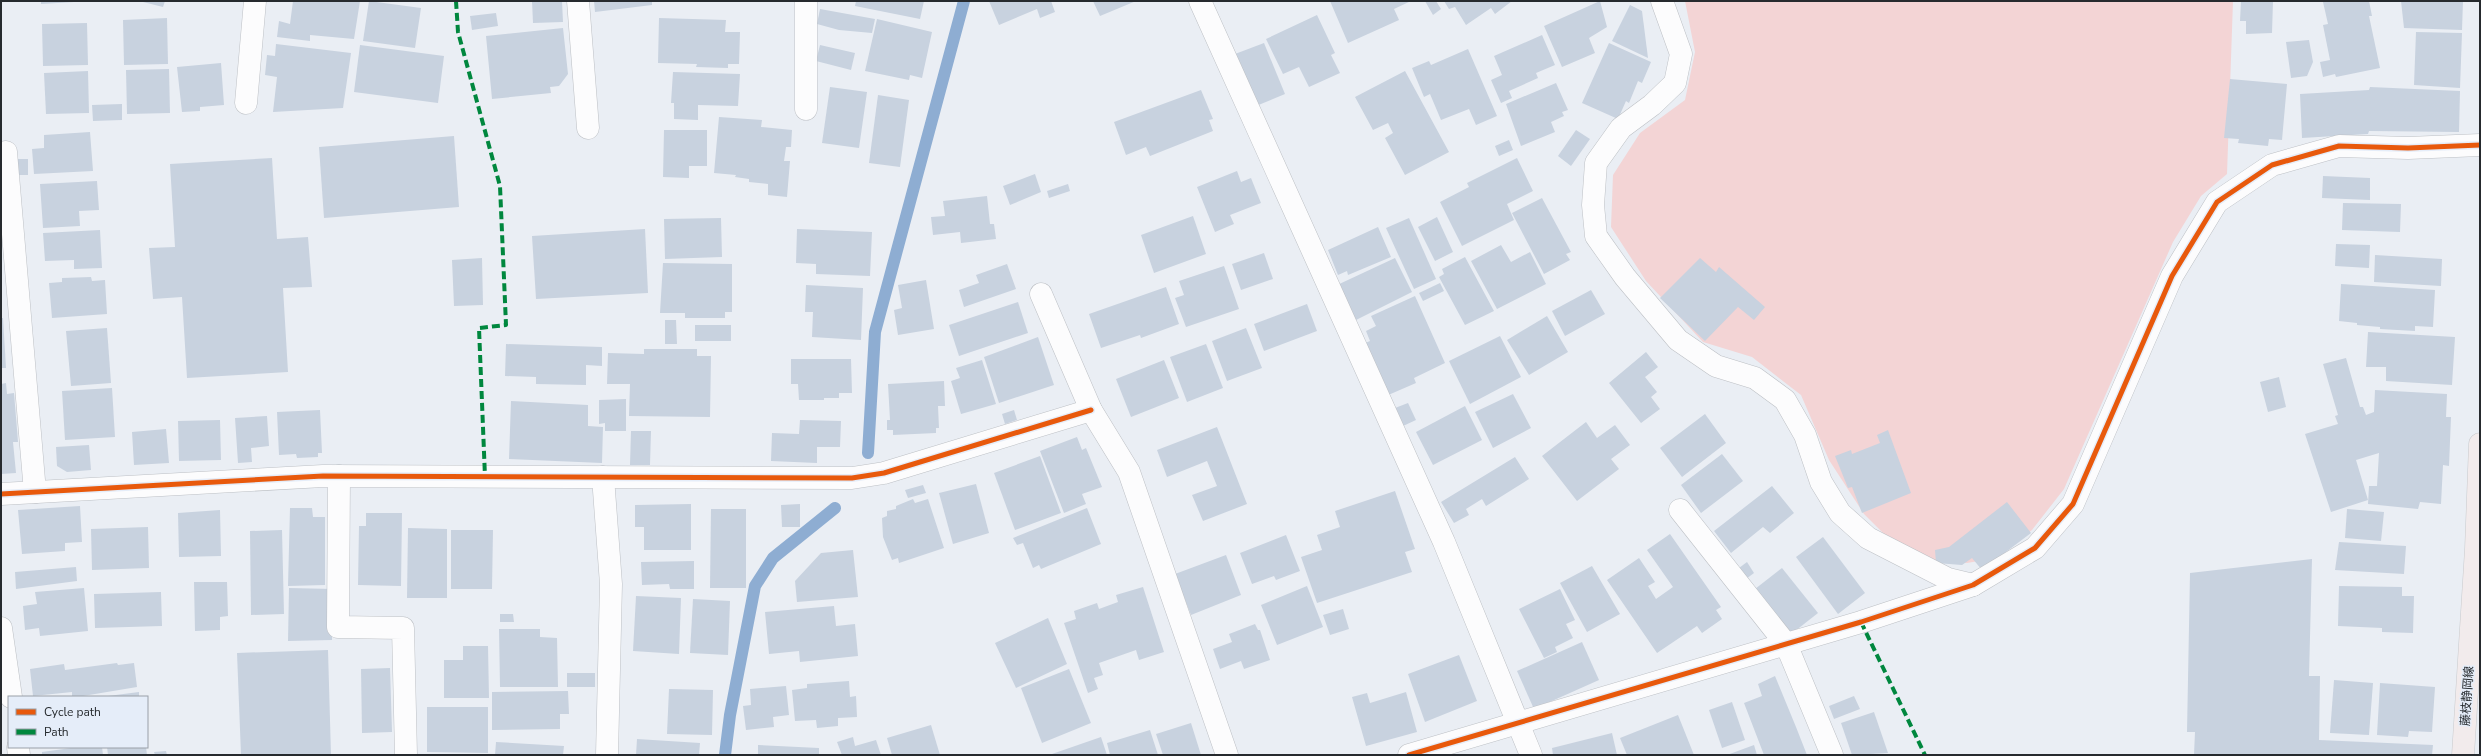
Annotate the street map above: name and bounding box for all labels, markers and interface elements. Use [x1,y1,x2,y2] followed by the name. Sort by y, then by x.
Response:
[2457,666,2477,726] street label: 藤枝静岡線
[8,696,148,748] legend
[44,704,101,720] text: Cycle path
[44,724,69,740] text: Path

